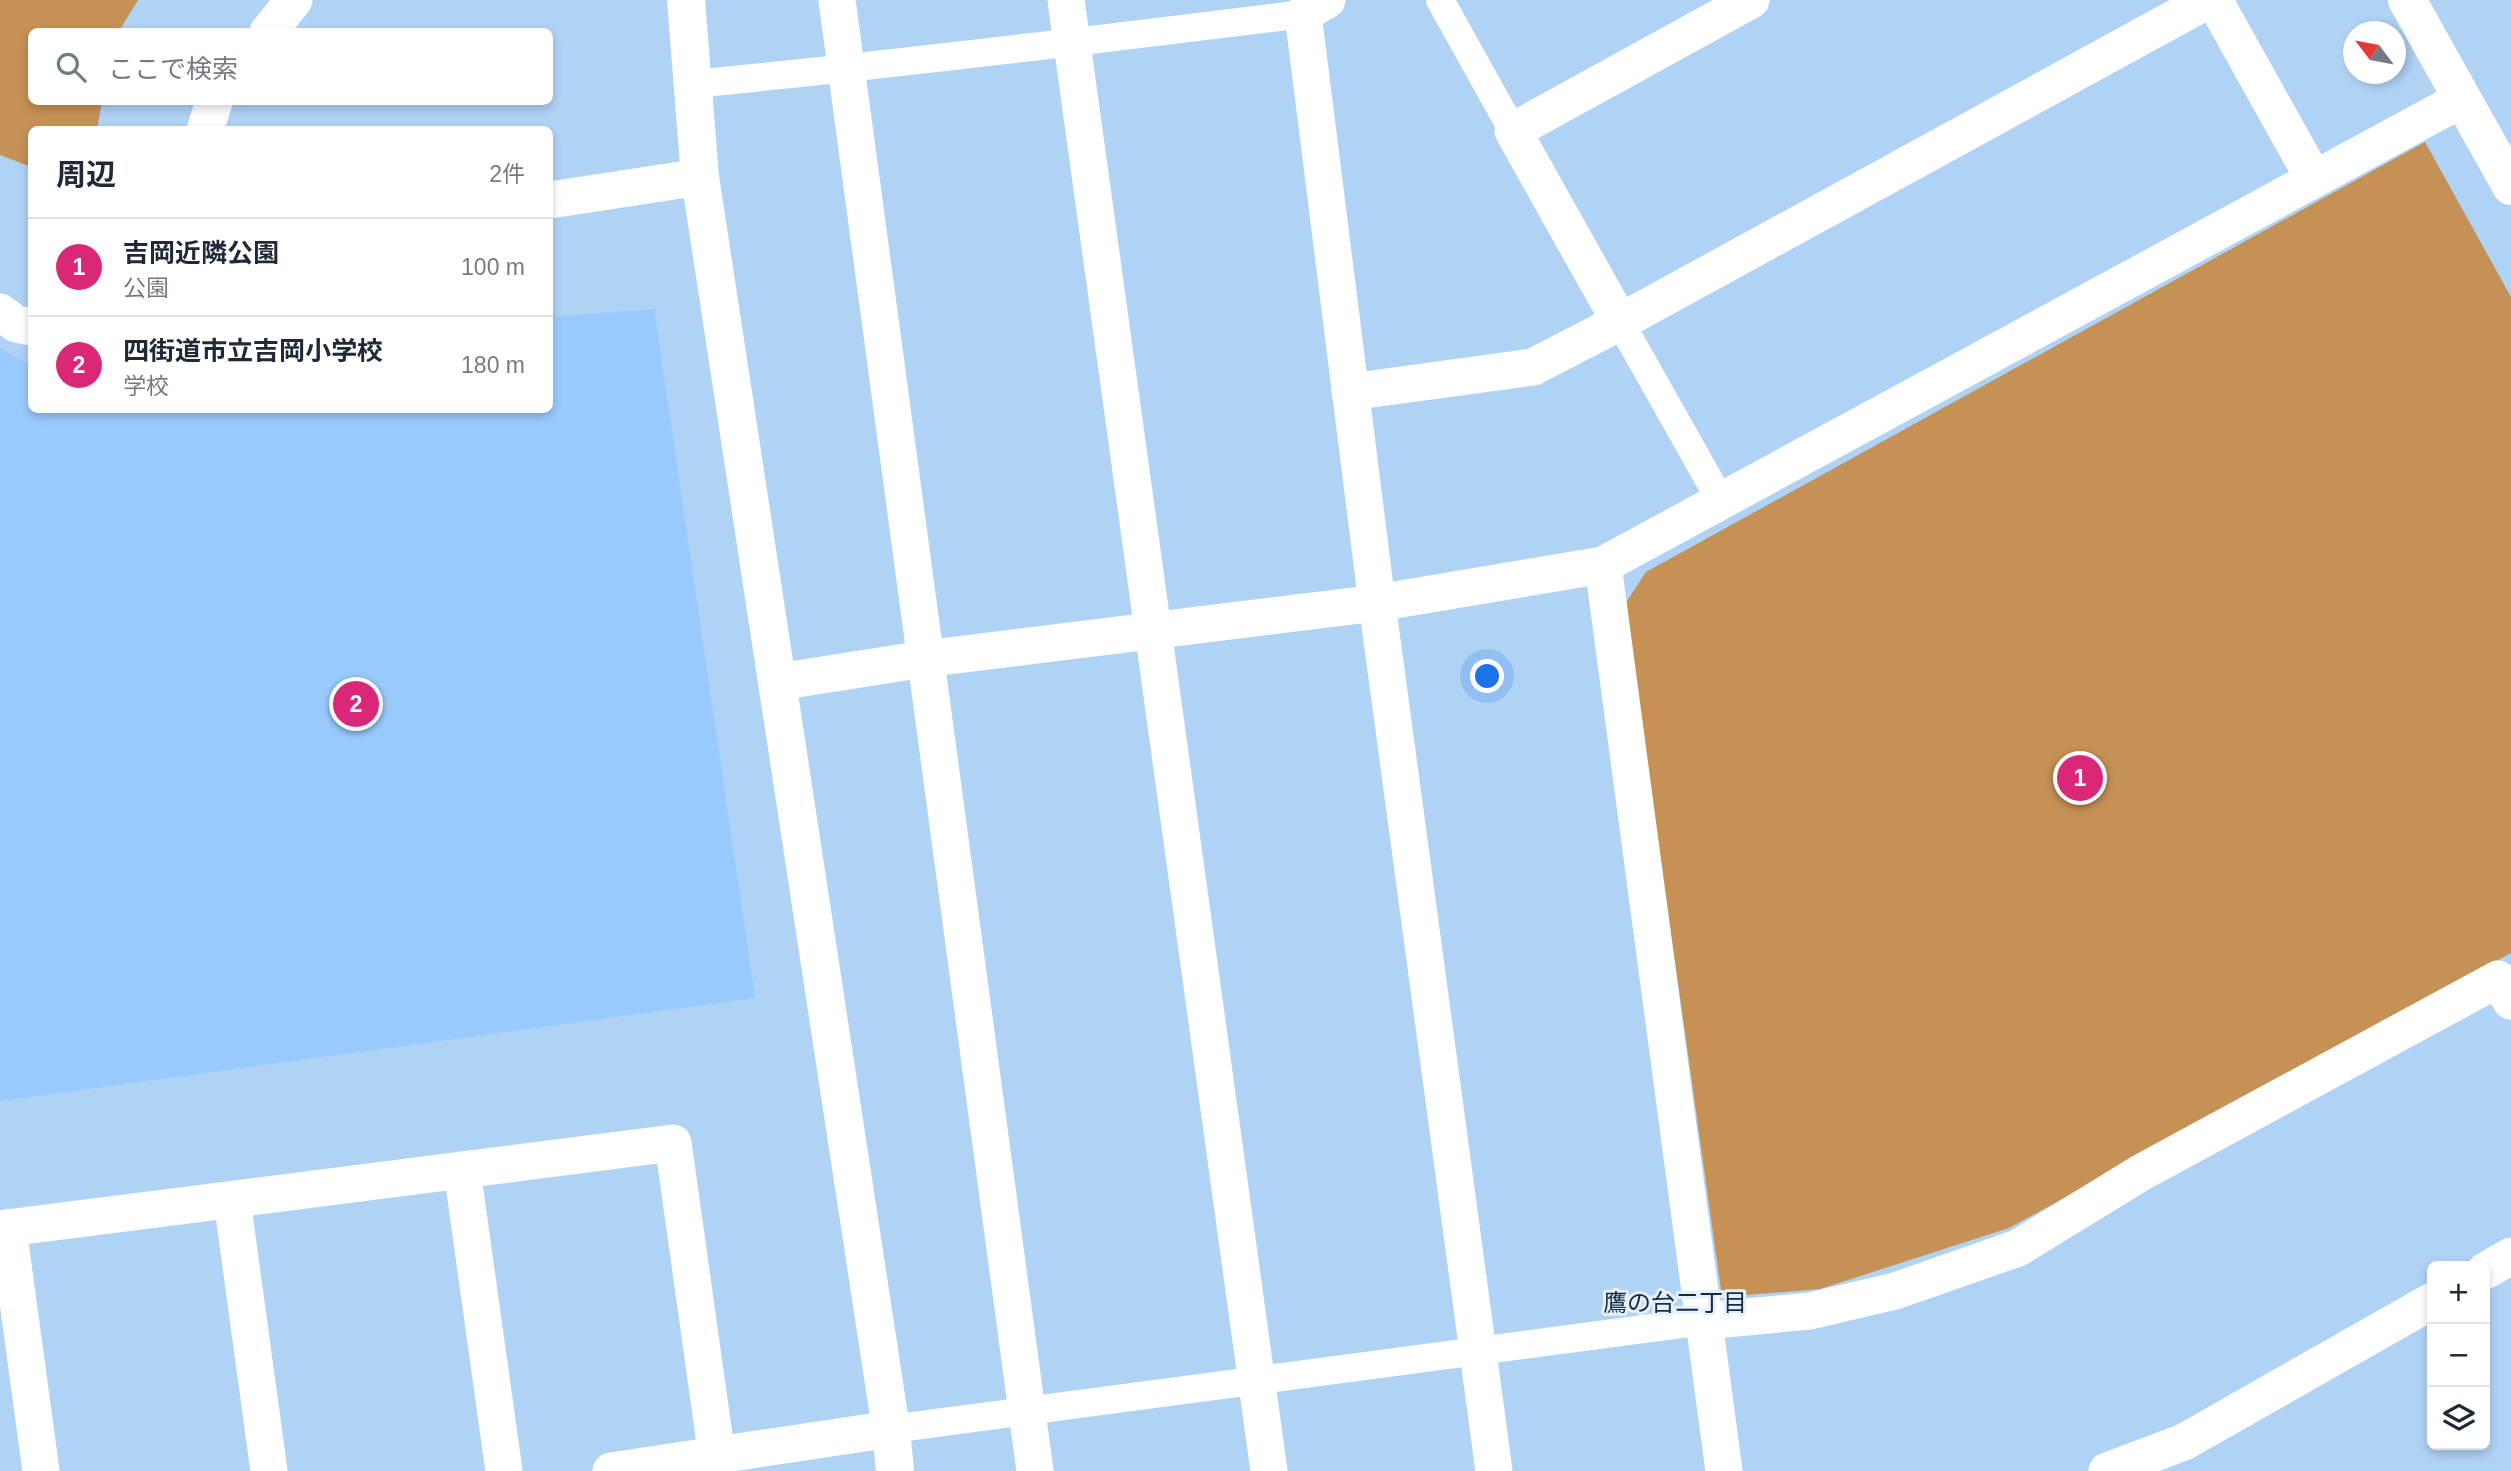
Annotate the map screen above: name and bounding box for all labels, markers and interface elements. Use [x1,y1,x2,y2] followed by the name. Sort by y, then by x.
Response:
[2343,21,2406,84] north arrow
[28,28,553,105] search box
[52,48,90,86] icon: search
[108,54,238,84] text: ここで検索
[56,158,116,191] text: 周辺
[489,161,525,187] text: 2件
[123,238,279,268] text: 吉岡近隣公園
[73,254,85,280] text: 1
[461,254,525,280] text: 100 m
[123,275,169,301] text: 公園
[123,336,383,366] text: 四街道市立吉岡小学校
[73,352,85,378] text: 2
[461,352,525,378] text: 180 m
[123,373,169,399] text: 学校
[1470,659,1504,693] your location
[333,678,379,730] pin: 2
[2057,752,2103,804] pin: 1
[2427,1261,2490,1450] map controls
[2427,1261,2490,1324] button: +
[1603,1289,1747,1316] district label: 鷹の台二丁目
[2427,1324,2490,1387] button: −
[2427,1387,2490,1450] button: layers

